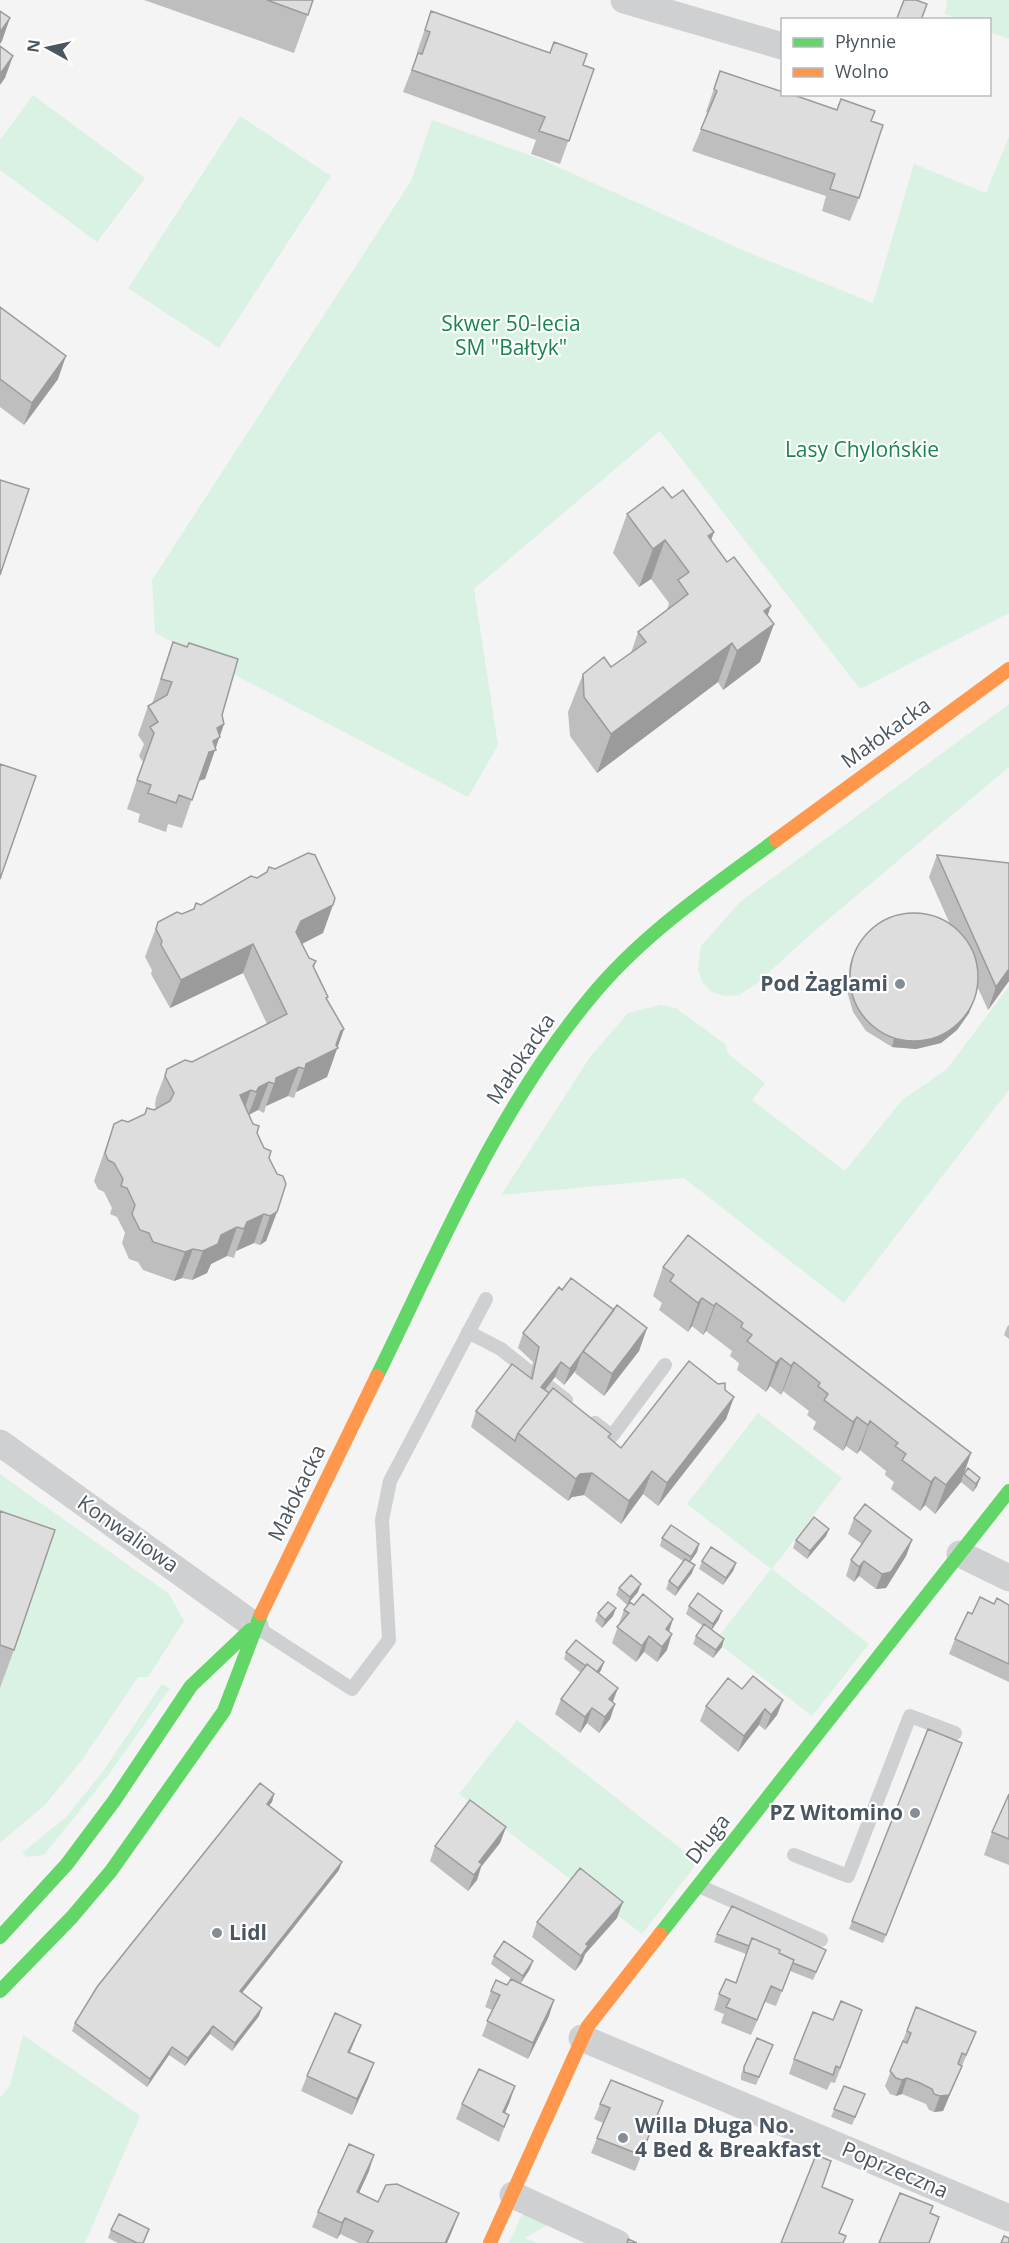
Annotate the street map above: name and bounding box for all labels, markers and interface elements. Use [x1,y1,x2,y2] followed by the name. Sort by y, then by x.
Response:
[18,18,78,78] north arrow
[781,18,991,96] legend
[835,29,896,53] text: Płynnie
[21,38,45,54] text: N
[835,59,889,83] text: Wolno
[441,309,581,361] park label: Skwer 50-lecia SM "Bałtyk"
[785,435,939,463] park label: Lasy Chylońskie
[835,690,936,774] street label: Małokacka
[760,969,888,997] place label: Pod Żaglami
[893,977,907,991] marker: Pod Żaglami
[479,1008,561,1109] street label: Małokacka
[261,1440,331,1545] street label: Małokacka
[72,1488,185,1578] street label: Konwaliowa
[770,1798,903,1826] place label: PZ Witomino
[908,1806,922,1820] marker: PZ Witomino
[679,1808,736,1869] street label: Długa
[229,1918,267,1946] place label: Lidl
[210,1926,224,1940] marker: Lidl
[635,2111,821,2163] place label: Willa Długa No. 4 Bed & Breakfast
[616,2131,630,2145] marker: Willa Długa No. 4 Bed & Breakfast
[838,2134,953,2204] street label: Poprzeczna

